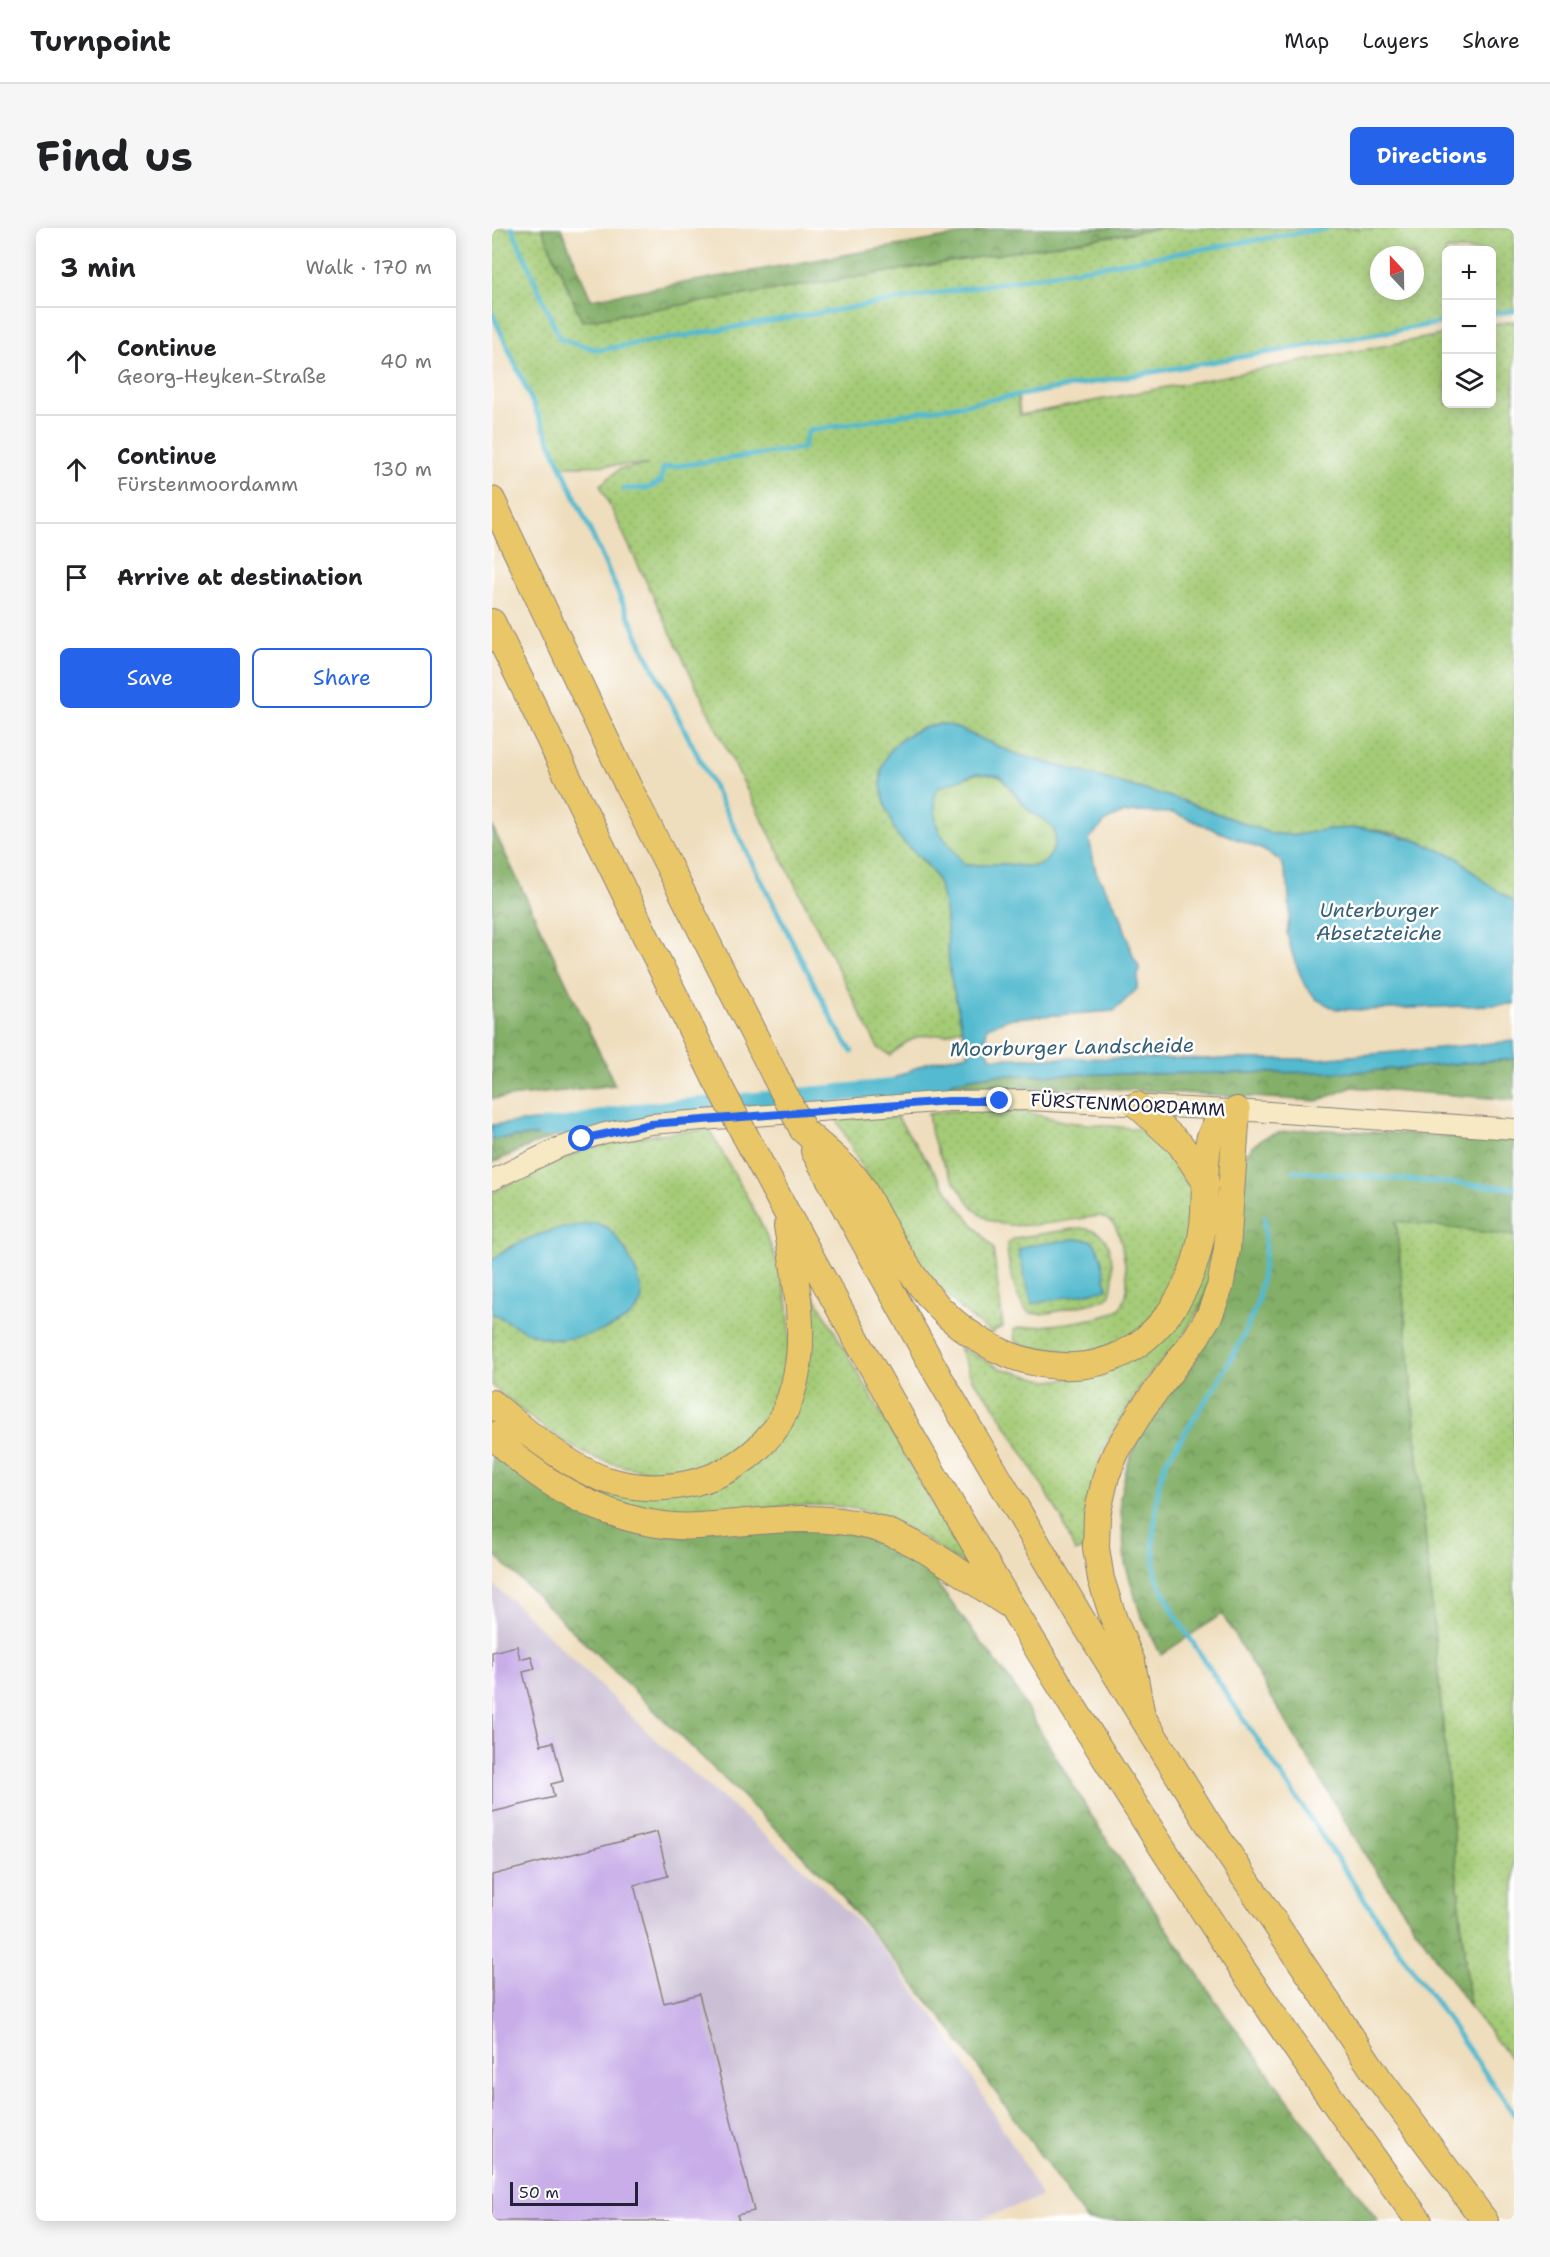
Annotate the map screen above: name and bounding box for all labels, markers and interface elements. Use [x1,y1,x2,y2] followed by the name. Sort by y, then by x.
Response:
[30,22,171,60] text: Turnpoint
[1284,27,1329,55] text: Map
[1362,27,1429,55] text: Layers
[1462,27,1520,55] text: Share
[1350,127,1514,185] button: Directions
[36,128,193,184] text: Find us
[1370,246,1424,300] north arrow
[1442,246,1496,408] map controls
[1442,246,1496,300] button: +
[60,250,136,285] text: 3 min
[306,254,432,280] text: Walk · 170 m
[1442,300,1496,354] button: −
[117,334,217,363] text: Continue
[60,345,93,378] icon: ahead
[380,348,432,374] text: 40 m
[1442,354,1496,408] button: layers
[117,363,327,389] text: Georg-Heyken-Straße
[117,442,217,471] text: Continue
[60,453,93,486] icon: ahead
[373,456,432,482] text: 130 m
[117,471,298,497] text: Fürstenmoordamm
[60,561,93,594] icon: arrive
[117,563,363,592] text: Arrive at destination
[60,648,240,708] button: Save
[252,648,432,708] button: Share
[1316,897,1442,946] water label: Unterburger Absetzteiche
[950,1032,1194,1062] water label: Moorburger Landscheide
[986,1087,1012,1113] route end
[1030,1088,1226,1122] street label: FÜRSTENMOORDAMM
[568,1125,594,1151] route start
[510,2179,638,2206] scale bar
[519,2182,559,2203] text: 50 m

